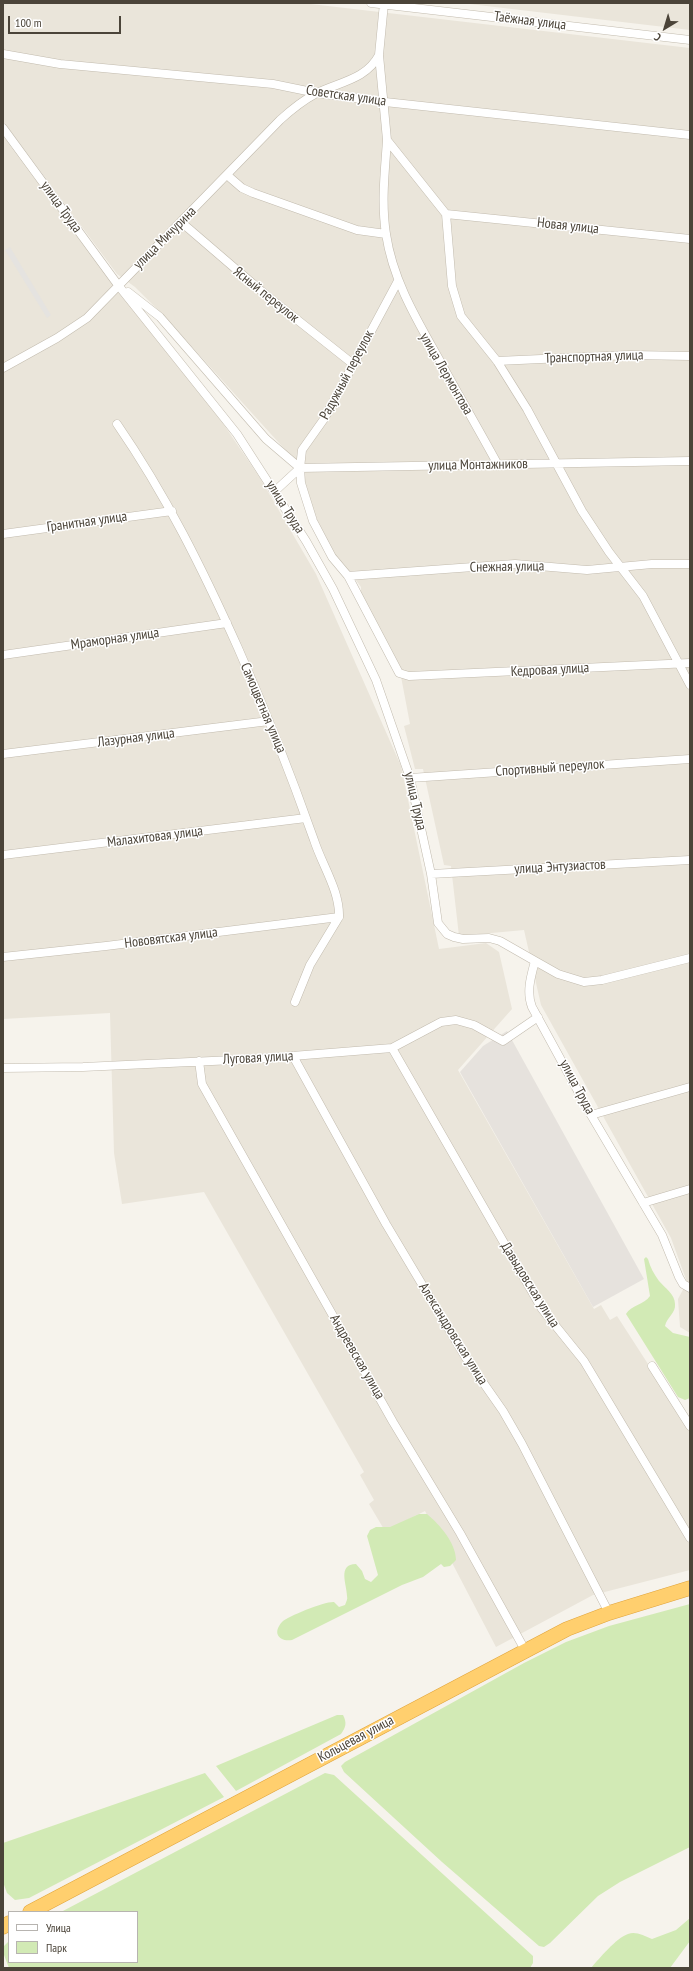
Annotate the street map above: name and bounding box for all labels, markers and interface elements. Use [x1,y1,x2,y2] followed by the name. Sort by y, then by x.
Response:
[10,8,123,34] scale bar
[493,8,567,34] street label: Таёжная улица
[645,8,685,48] north arrow
[15,15,42,30] text: 100 m
[651,30,664,45] text: С
[305,82,387,110] street label: Советская улица
[37,178,85,236] street label: улица Труда
[130,203,200,273] street label: улица Мичурина
[536,214,600,238] street label: Новая улица
[230,263,302,327] street label: Ясный переулок
[316,327,378,423] street label: Радужный переулок
[416,330,476,418] street label: улица Лермонтова
[544,347,644,367] street label: Транспортная улица
[428,456,528,474] street label: улица Монтажников
[262,477,308,537] street label: улица Труда
[46,508,128,536] street label: Гранитная улица
[470,558,544,576] street label: Снежная улица
[70,625,160,653] street label: Мраморная улица
[236,660,290,756] street label: Самоцветная улица
[510,660,590,680] street label: Кедровая улица
[96,725,176,751] street label: Лазурная улица
[495,756,605,780] street label: Спортивный переулок
[400,770,430,832] street label: улица Труда
[106,823,204,851] street label: Малахитовая улица
[514,856,606,878] street label: улица Энтузиастов
[123,924,219,952] street label: Нововятская улица
[222,1048,294,1068] street label: Луговая улица
[556,1057,598,1117] street label: улица Труда
[497,1239,563,1331] street label: Давыдовская улица
[415,1280,491,1388] street label: Александровская улица
[326,1312,388,1402] street label: Андреевская улица
[315,1712,397,1766] street label: Кольцевая улица
[8,1911,138,1963] legend
[46,1920,71,1935] text: Улица
[46,1940,67,1955] text: Парк

